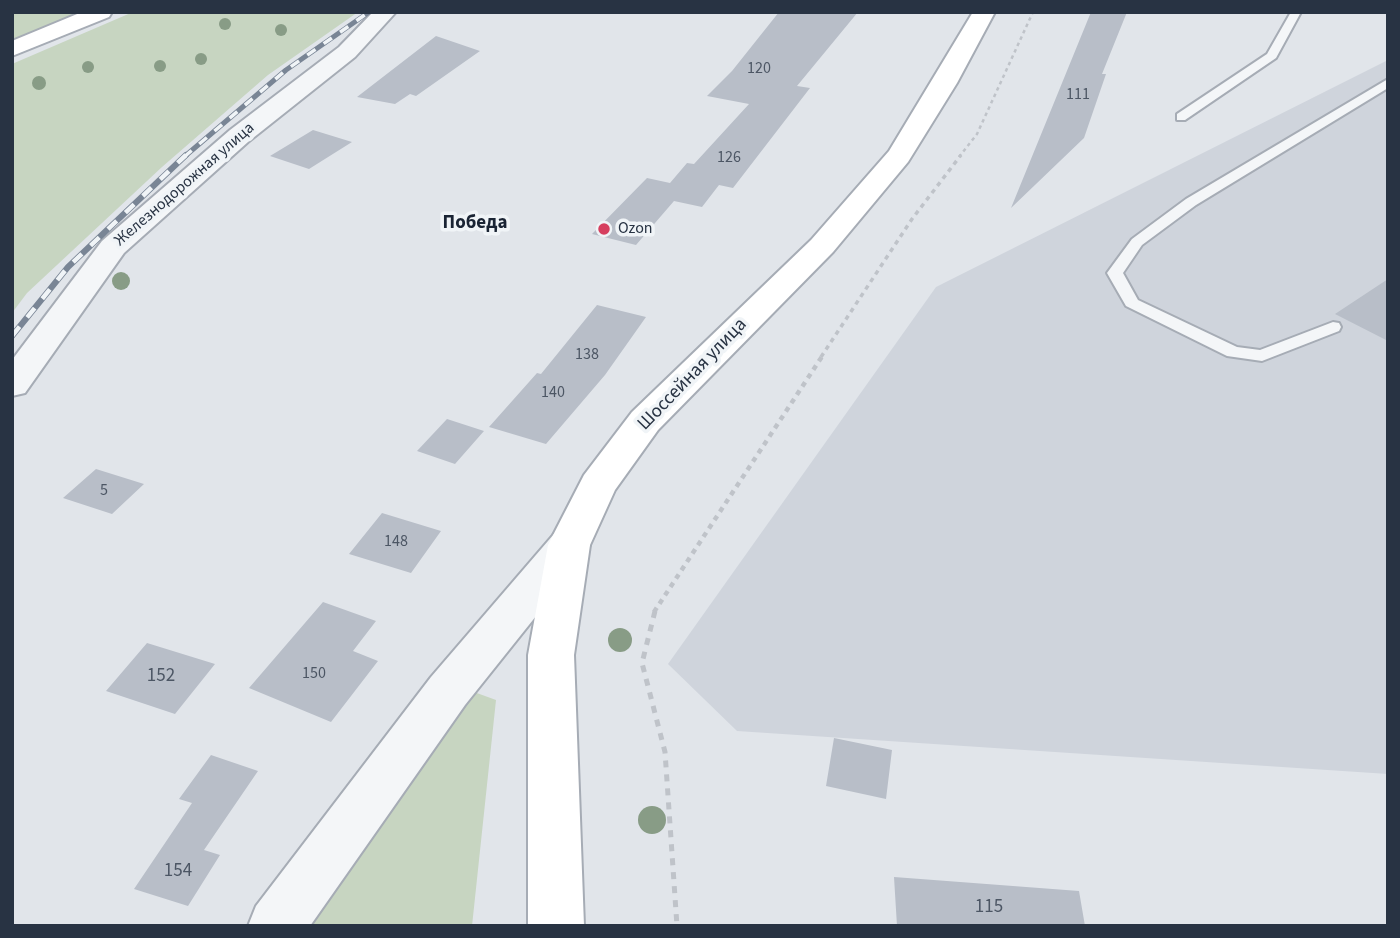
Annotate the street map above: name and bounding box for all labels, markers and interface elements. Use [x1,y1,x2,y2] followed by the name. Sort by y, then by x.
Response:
[747,59,771,79] house number: 120
[1066,85,1090,105] house number: 111
[111,119,259,251] street label: Железнодорожная улица
[717,148,741,168] house number: 126
[443,213,507,235] district label: Победа
[618,219,653,239] place label: Ozon
[596,221,612,237] marker: Ozon
[634,314,752,436] street label: Шоссейная улица
[575,345,599,365] house number: 138
[541,383,565,403] house number: 140
[100,481,108,501] house number: 5
[384,532,408,552] house number: 148
[302,664,326,684] house number: 150
[147,666,175,688] house number: 152
[164,861,192,883] house number: 154
[975,897,1003,919] house number: 115

